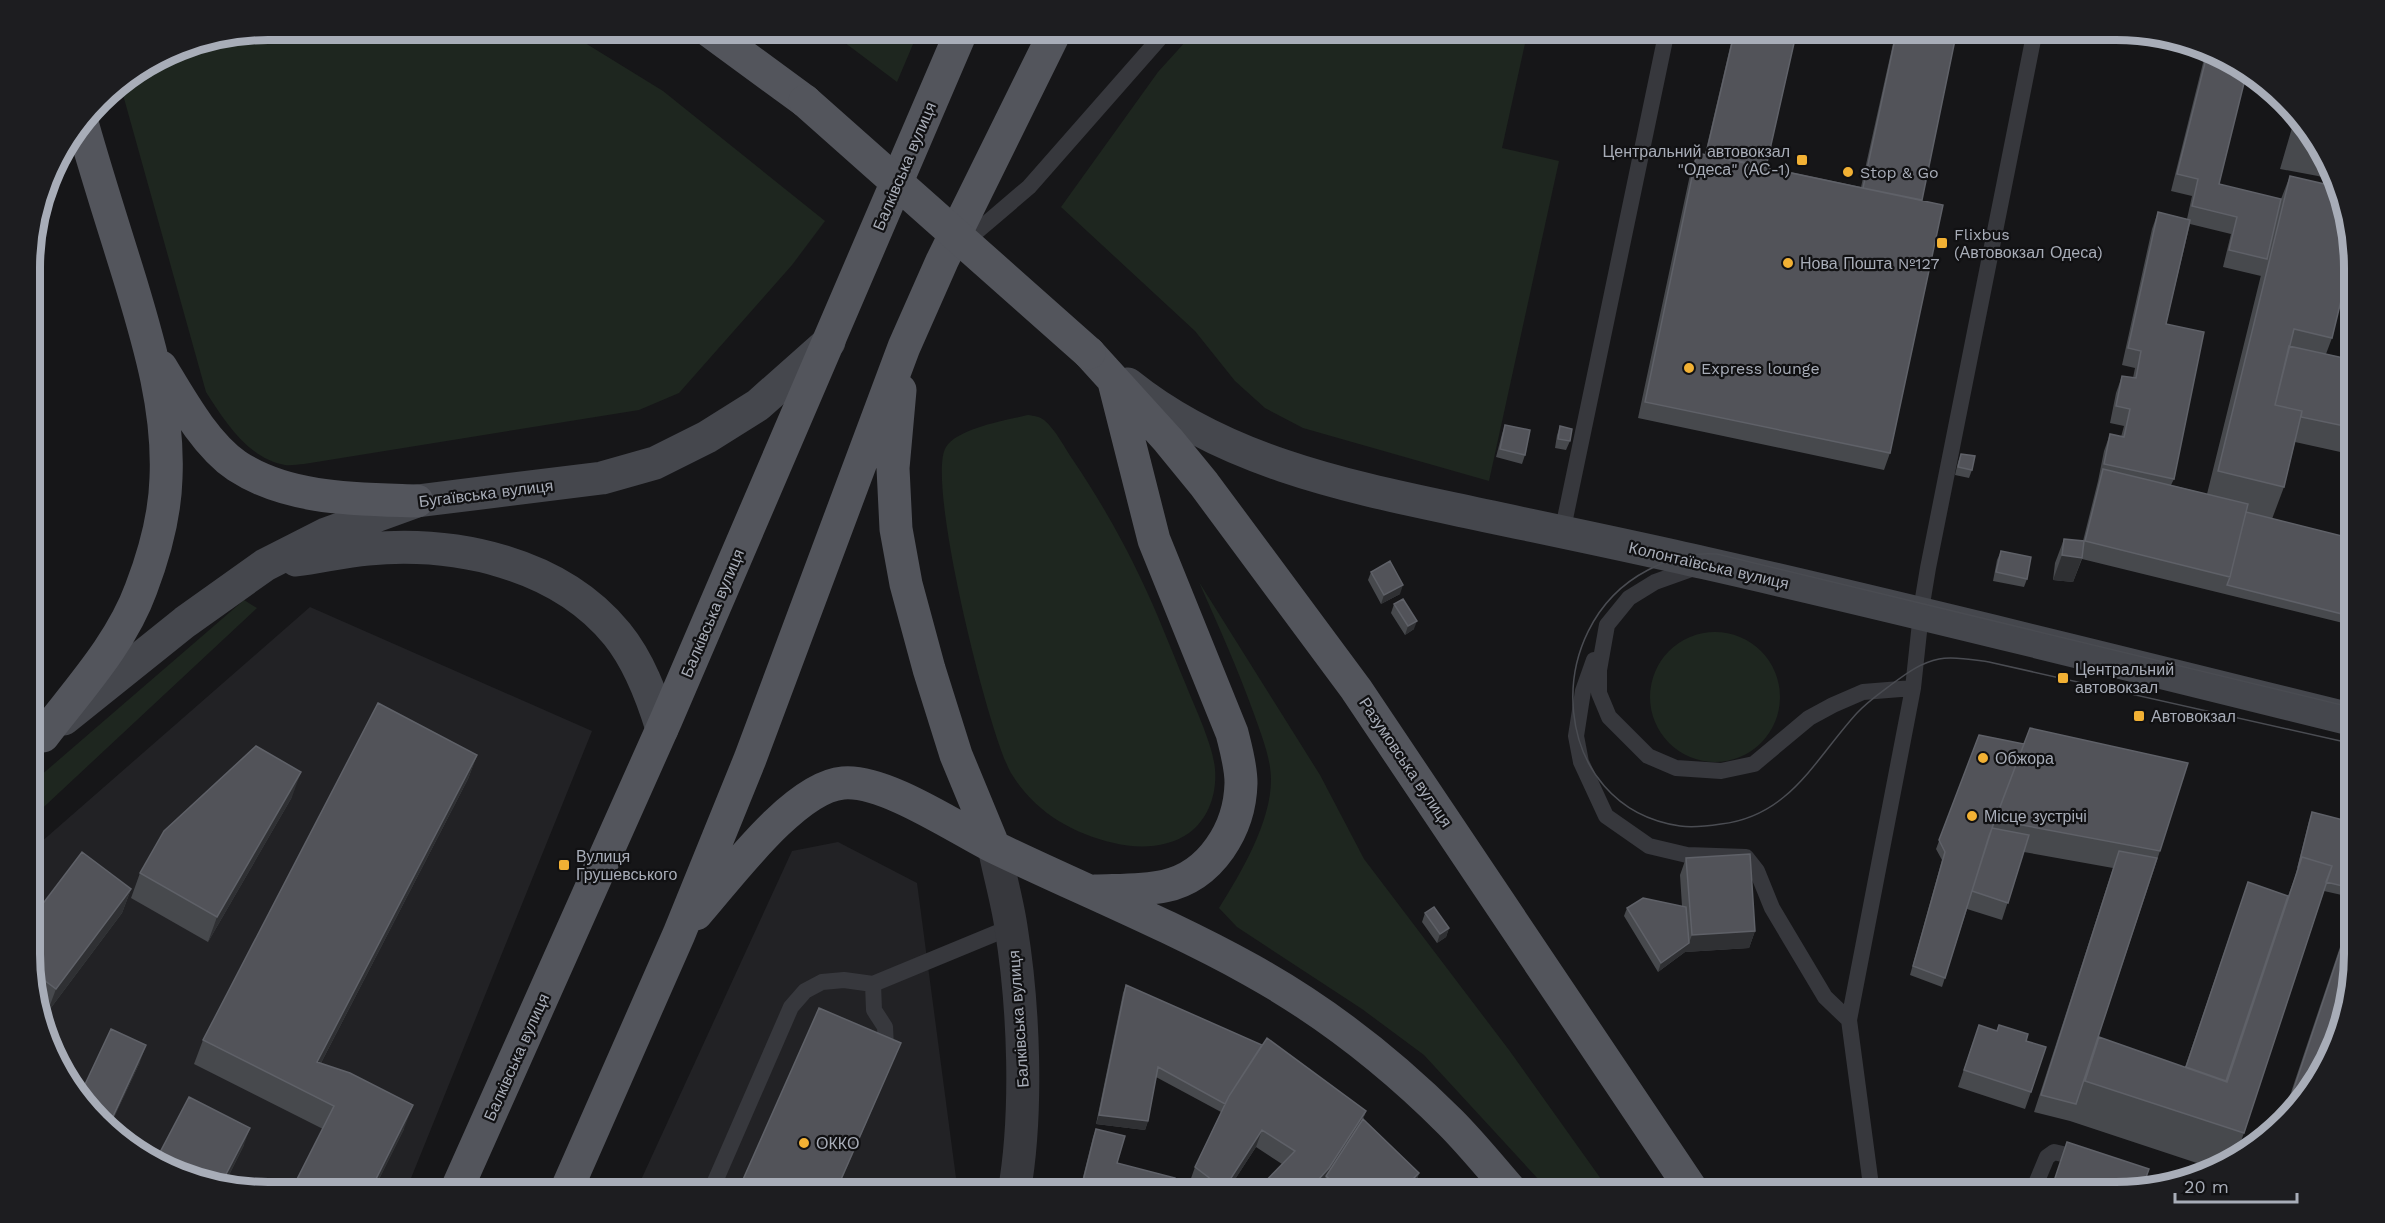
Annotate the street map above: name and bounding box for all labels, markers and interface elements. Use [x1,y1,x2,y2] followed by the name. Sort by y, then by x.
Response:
[869,99,940,233] street label: Балківська вулиця
[1602,142,1790,179] place label: Центральний автовокзал "Одеса" (АС-1)
[1795,153,1809,167] marker: Центральний автовокзал "Одеса" (АС-1)
[1860,163,1939,182] place label: Stop & Go
[1841,165,1855,179] marker: Stop & Go
[1954,225,2103,262] place label: Flixbus (Автовокзал Одеса)
[1935,236,1949,250] marker: Flixbus (Автовокзал Одеса)
[1800,254,1940,273] place label: Нова Пошта №127
[1781,256,1795,270] marker: Нова Пошта №127
[1701,359,1820,378] place label: Express lounge
[1682,361,1696,375] marker: Express lounge
[418,476,554,511] street label: Бугаївська вулиця
[1627,538,1791,593] street label: Колонтаївська вулиця
[677,546,748,680] street label: Балківська вулиця
[2075,660,2174,697] place label: Центральний автовокзал
[2056,671,2070,685] marker: Центральний автовокзал
[1355,694,1456,831] street label: Разумовська вулиця
[2151,707,2236,726] place label: Автовокзал
[2132,709,2146,723] marker: Автовокзал
[1995,749,2054,768] place label: Обжора
[1976,751,1990,765] marker: Обжора
[1984,807,2087,826] place label: Місце зустрічі
[1965,809,1979,823] marker: Місце зустрічі
[576,847,677,884] place label: Вулиця Грушевського
[557,858,571,872] marker: Вулиця Грушевського
[1004,950,1033,1088] street label: Балківська вулиця
[480,991,553,1124] street label: Балківська вулиця
[816,1134,859,1153] place label: ОККО
[797,1136,811,1150] marker: ОККО
[2175,1166,2296,1204] scale bar
[2184,1176,2229,1197] text: 20 m

